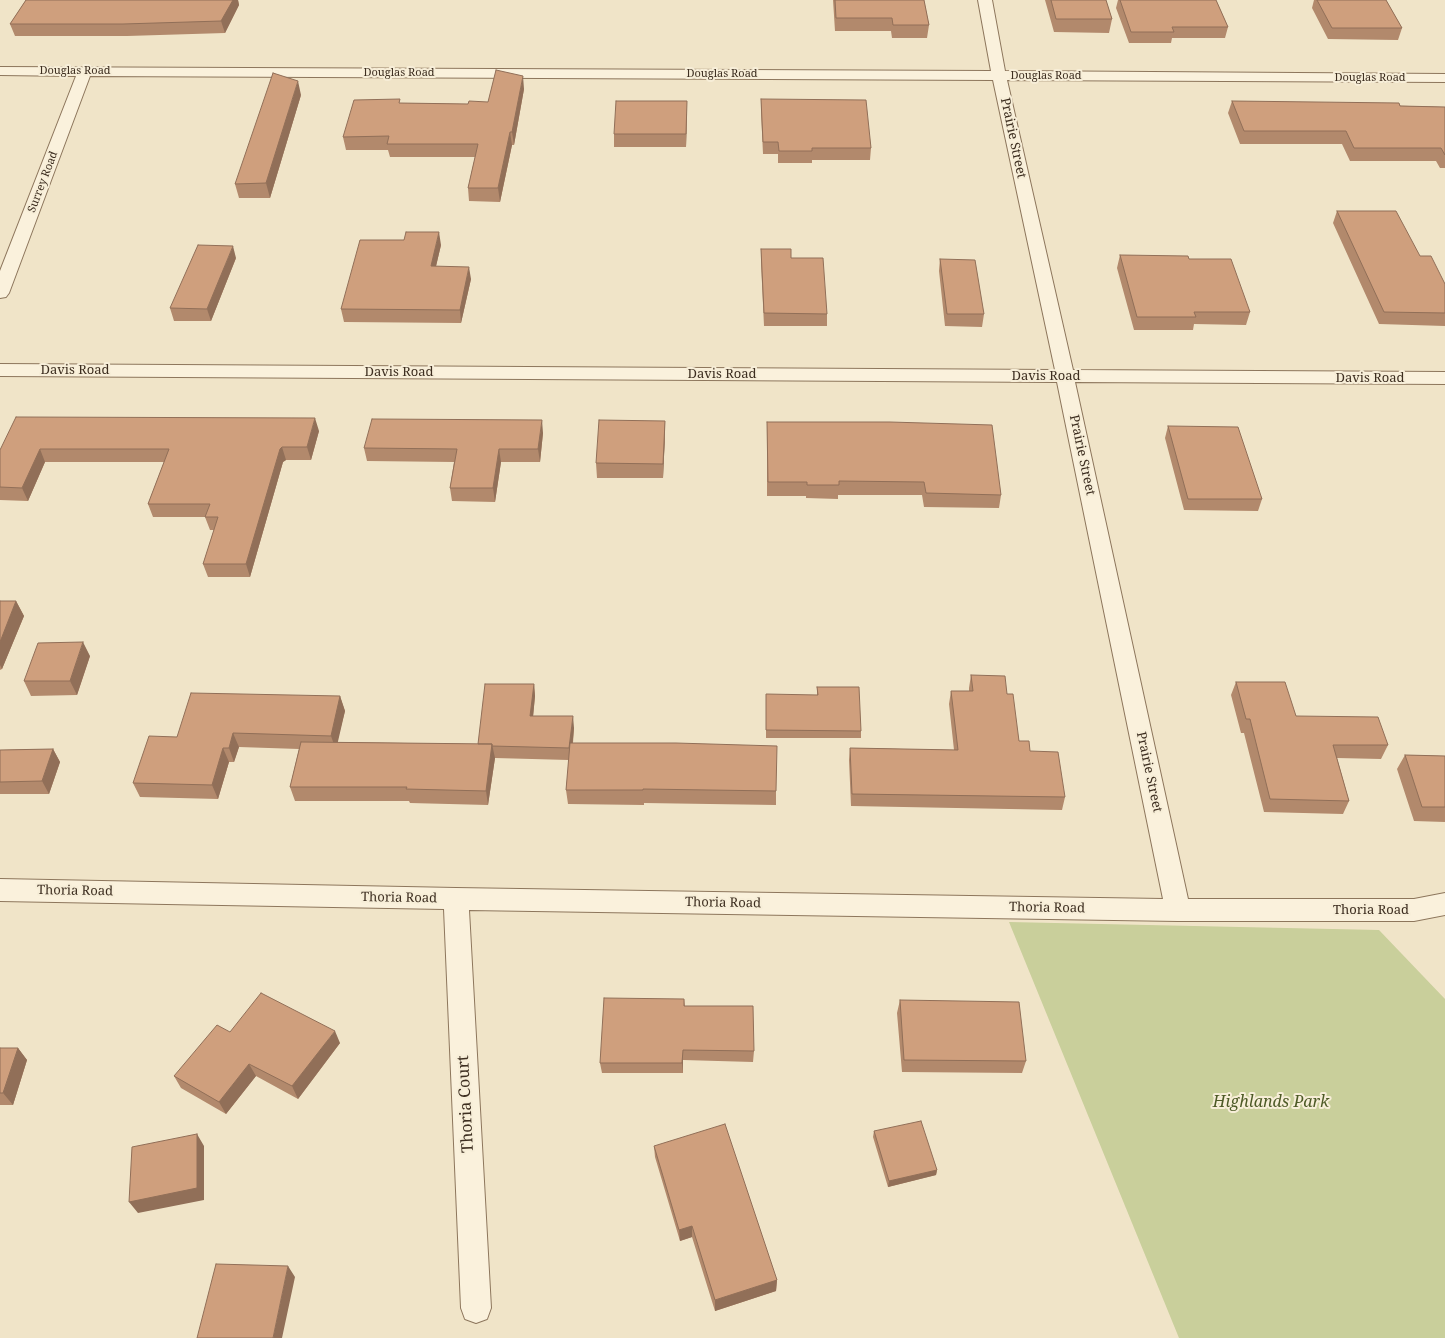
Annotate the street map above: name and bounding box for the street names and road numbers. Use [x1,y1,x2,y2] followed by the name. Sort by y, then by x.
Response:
[39,64,111,78] street label: Douglas Road
[363,66,435,80] street label: Douglas Road
[686,67,758,81] street label: Douglas Road
[1010,69,1082,83] street label: Douglas Road
[1334,71,1406,85] street label: Douglas Road
[997,96,1029,180] street label: Prairie Street
[25,149,61,215] street label: Surrey Road
[40,362,110,378] street label: Davis Road
[364,364,434,380] street label: Davis Road
[687,366,757,382] street label: Davis Road
[1011,368,1081,384] street label: Davis Road
[1335,370,1405,386] street label: Davis Road
[1066,413,1098,497] street label: Prairie Street
[1133,730,1165,814] street label: Prairie Street
[37,883,113,899] street label: Thoria Road
[361,890,437,906] street label: Thoria Road
[685,895,761,911] street label: Thoria Road
[1009,900,1085,916] street label: Thoria Road
[1333,902,1409,918] street label: Thoria Road
[454,1055,478,1153] street label: Thoria Court

